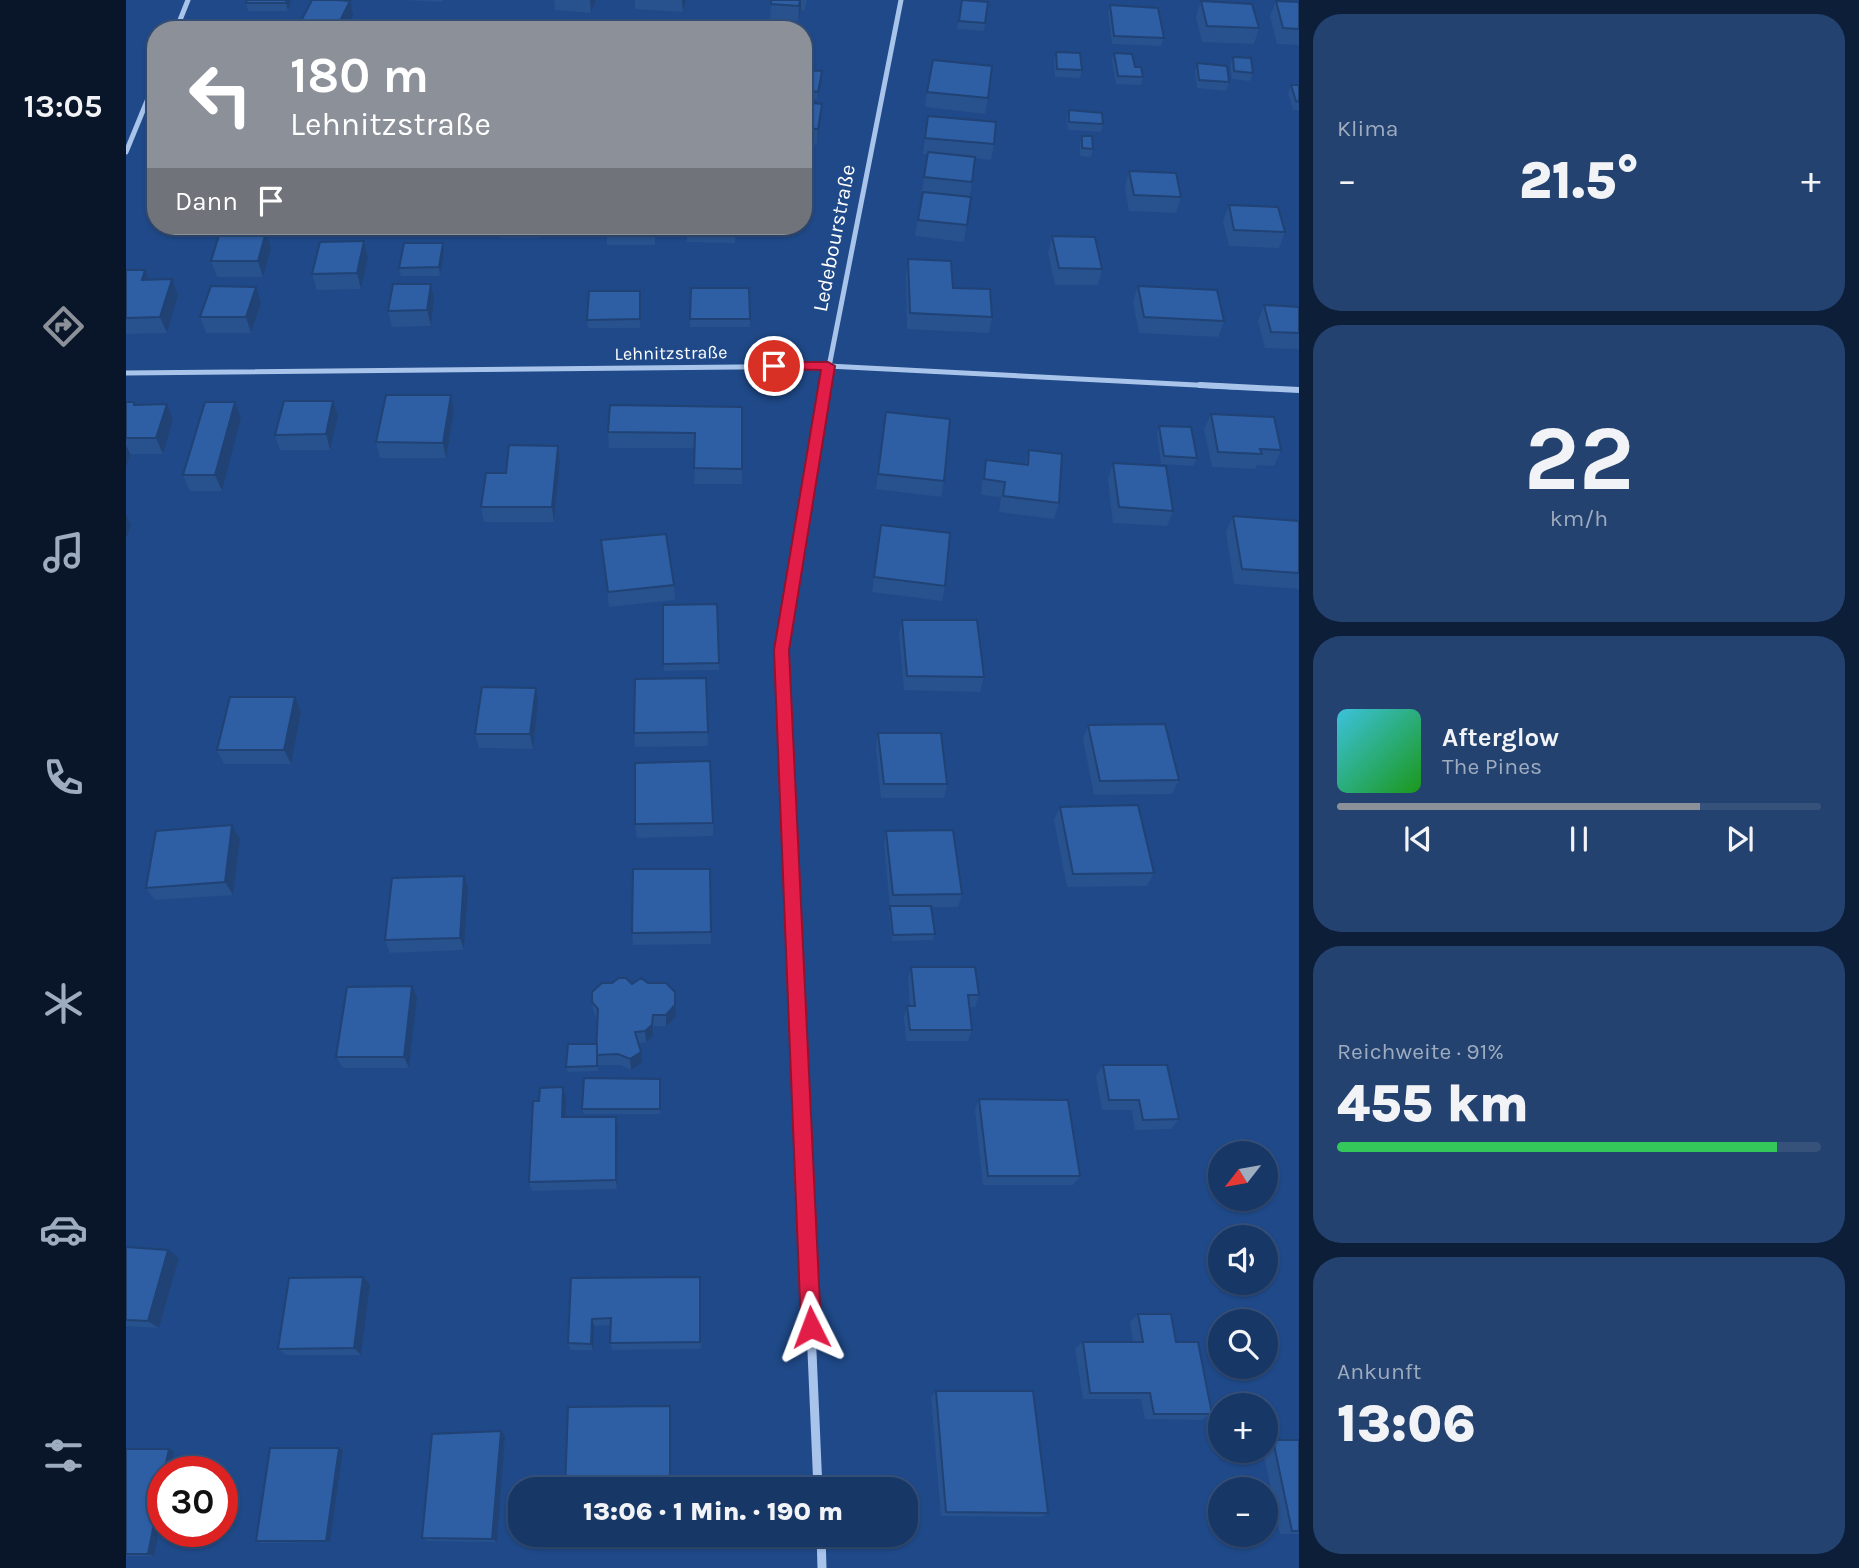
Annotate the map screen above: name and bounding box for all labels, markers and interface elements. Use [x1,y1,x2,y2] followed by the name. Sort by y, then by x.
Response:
[290,47,429,104] text: 180 m
[175,49,266,140] icon: left
[24,88,102,125] text: 13:05
[290,106,491,143] text: Lehnitzstraße
[1337,115,1398,142] text: Klima
[1519,150,1639,211] text: 21.5°
[1337,158,1357,203] text: −
[1801,158,1821,203] text: +
[808,162,860,314] street label: Ledebourstraße
[252,182,290,220] icon: arrive
[175,186,238,217] text: Dann
[39,302,88,351] icon: directions
[744,336,804,396] pin
[614,341,728,365] street label: Lehnitzstraße
[755,347,793,385] icon: arrive
[1524,406,1634,512] text: 22
[1550,505,1608,532] text: km/h
[39,528,88,577] icon: music
[1442,722,1559,753] text: Afterglow
[39,753,88,802] icon: phone
[1442,753,1542,780] text: The Pines
[1399,820,1437,858] icon: previous
[1560,820,1598,858] icon: pause
[1721,820,1759,858] icon: next
[39,979,88,1028] icon: climate
[1337,1038,1504,1065] text: Reichweite · 91%
[1337,1073,1529,1134] text: 455 km
[1208,1141,1278,1211] north arrow
[1208,1141,1278,1547] map controls
[39,1205,88,1254] icon: car
[1208,1225,1278,1295] button: sound
[774,1290,848,1364] position arrow
[1208,1309,1278,1379] button: search
[1337,1358,1421,1385] text: Ankunft
[1208,1393,1278,1463] button: +
[1337,1393,1476,1454] text: 13:06
[39,1431,88,1480] icon: filters
[147,1456,238,1547] speed limit sign: 30
[1208,1477,1278,1547] button: −
[583,1496,843,1527] text: 13:06 · 1 Min. · 190 m

